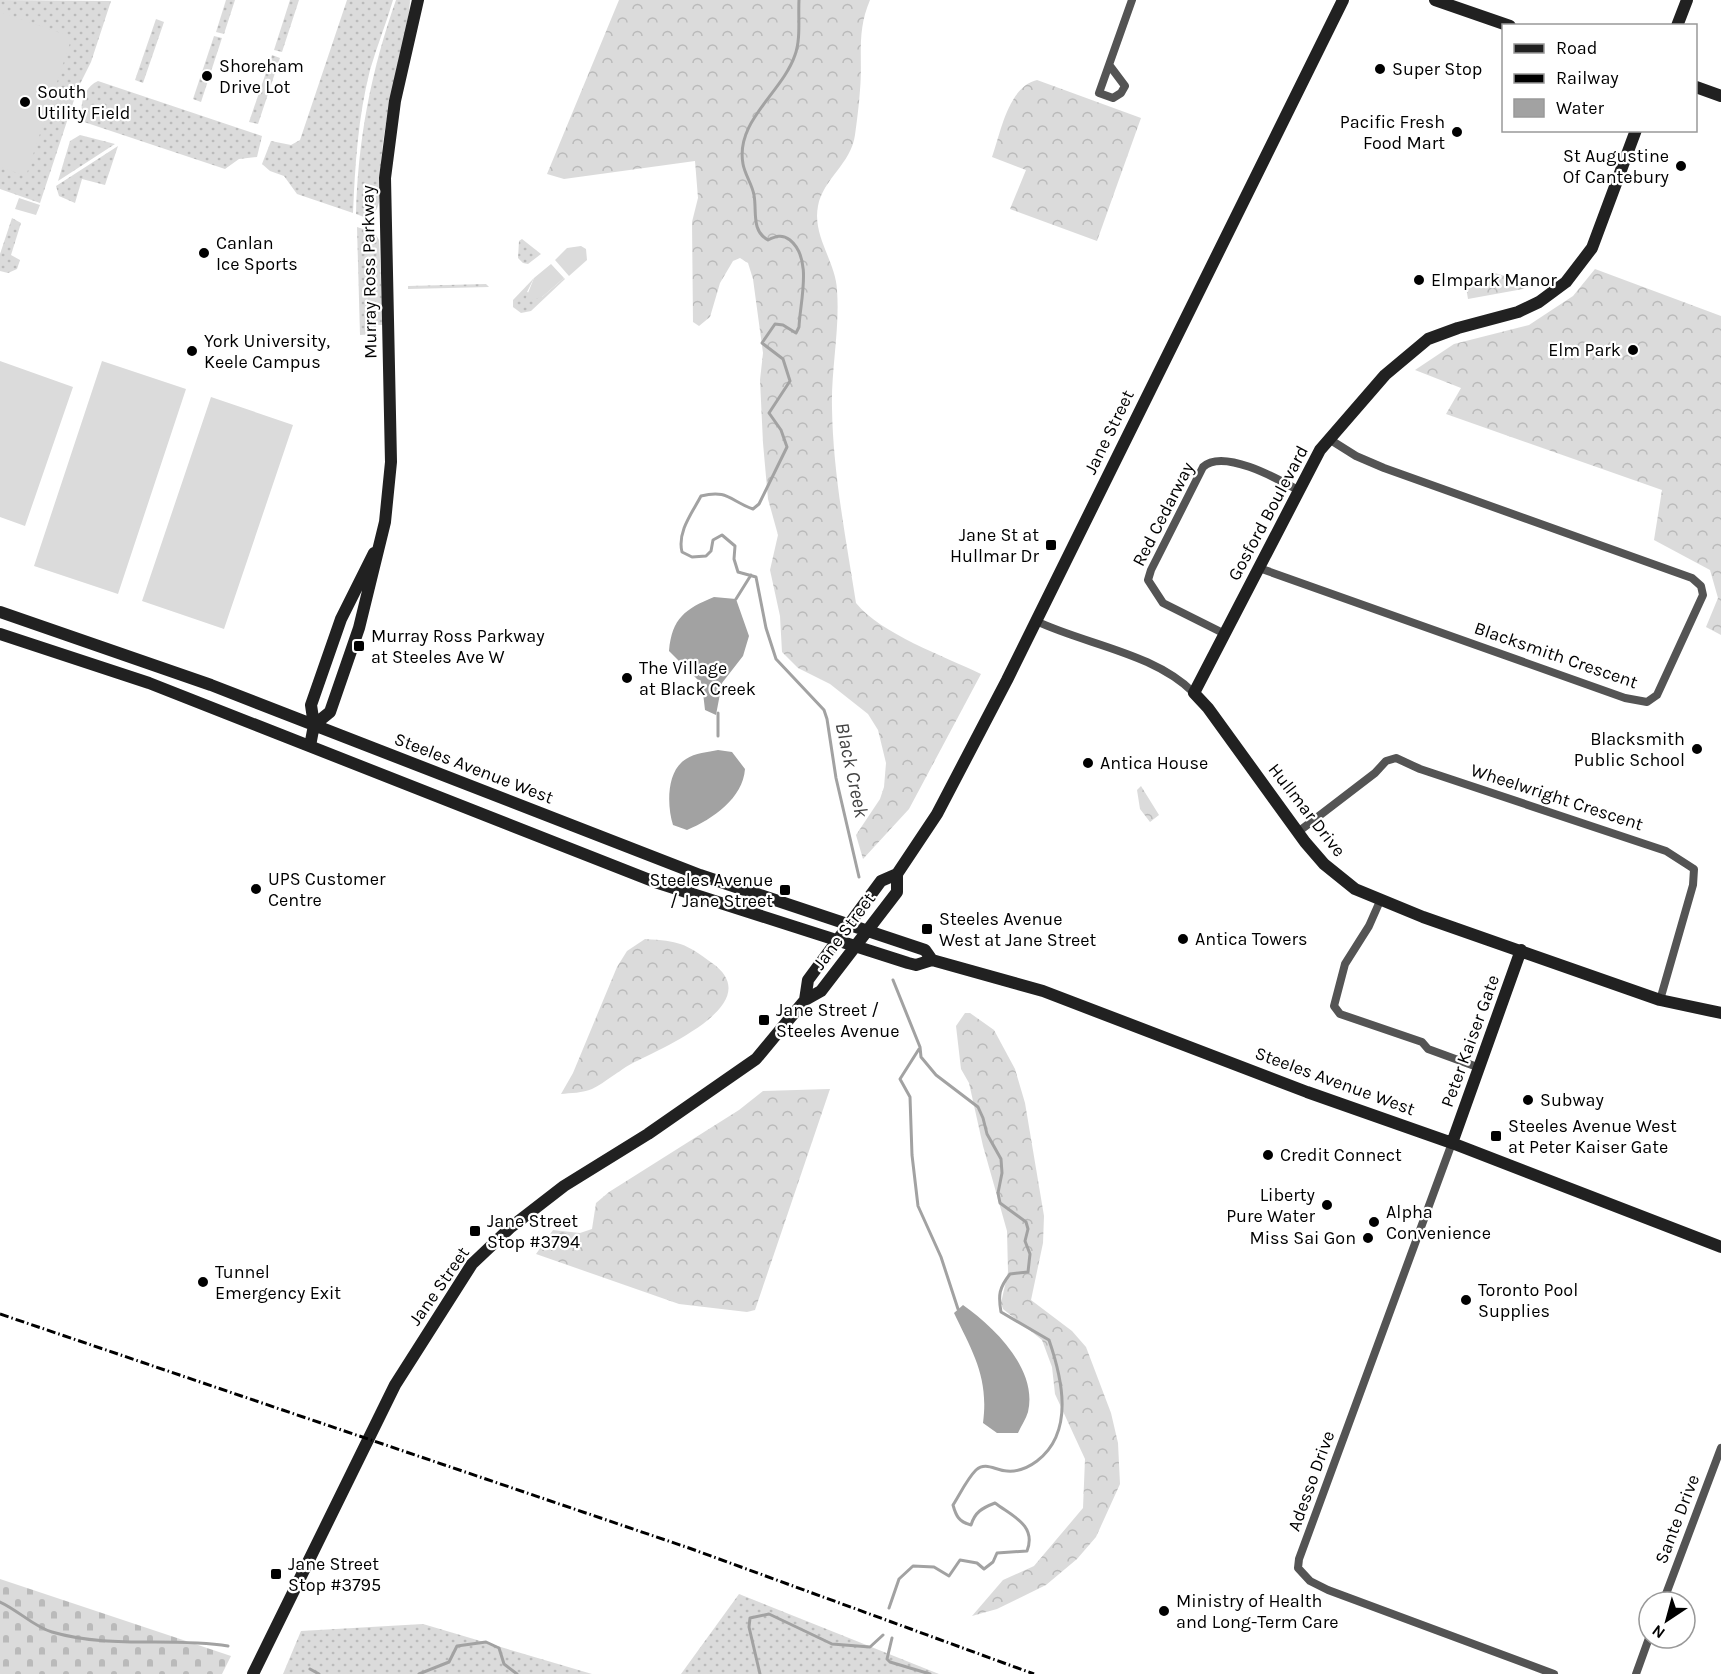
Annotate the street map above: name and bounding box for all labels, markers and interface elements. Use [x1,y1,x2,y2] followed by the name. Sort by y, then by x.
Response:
[1502,24,1697,132] legend
[1556,37,1597,59] text: Road
[219,55,304,98] place label: Shoreham Drive Lot
[1392,58,1482,80] place label: Super Stop
[1373,62,1387,76] marker: Super Stop
[1556,67,1619,89] text: Railway
[200,69,214,83] marker: Shoreham Drive Lot
[37,81,130,124] place label: South Utility Field
[18,95,32,109] marker: South Utility Field
[1556,97,1604,119] text: Water
[1340,111,1445,154] place label: Pacific Fresh Food Mart
[1450,125,1464,139] marker: Pacific Fresh Food Mart
[1563,145,1670,188] place label: St Augustine Of Cantebury
[1674,159,1688,173] marker: St Augustine Of Cantebury
[356,184,382,359] street label: Murray Ross Parkway
[216,232,298,275] place label: Canlan Ice Sports
[197,246,211,260] marker: Canlan Ice Sports
[1431,269,1557,291] place label: Elmpark Manor
[1412,273,1426,287] marker: Elmpark Manor
[204,330,330,373] place label: York University, Keele Campus
[1548,339,1621,361] place label: Elm Park
[1626,343,1640,357] marker: Elm Park
[185,344,199,358] marker: York University, Keele Campus
[1079,386,1139,478] street label: Jane Street
[1223,442,1313,584] street label: Gosford Boulevard
[1127,458,1199,570] street label: Red Cedarway
[950,524,1039,567] place label: Jane St at Hullmar Dr
[1044,538,1058,552] marker: Jane St at Hullmar Dr
[1471,617,1641,693] street label: Blacksmith Crescent
[371,625,545,668] place label: Murray Ross Parkway at Steeles Ave W
[352,639,366,653] marker: Murray Ross Parkway at Steeles Ave W
[639,657,756,700] place label: The Village at Black Creek
[620,671,634,685] marker: The Village at Black Creek
[831,720,873,820] water label: Black Creek
[391,728,557,809] street label: Steeles Avenue West
[1574,728,1685,771] place label: Blacksmith Public School
[1690,742,1704,756] marker: Blacksmith Public School
[1100,752,1208,774] place label: Antica House
[1081,756,1095,770] marker: Antica House
[1264,759,1350,861] street label: Hullmar Drive
[1468,759,1646,835] street label: Wheelwright Crescent
[268,868,386,911] place label: UPS Customer Centre
[650,869,773,912] place label: Steeles Avenue / Jane Street
[249,882,263,896] marker: UPS Customer Centre
[778,883,792,897] marker: Steeles Avenue / Jane Street
[808,888,880,974] street label: Jane Street
[939,908,1096,951] place label: Steeles Avenue West at Jane Street
[920,922,934,936] marker: Steeles Avenue West at Jane Street
[1195,928,1307,950] place label: Antica Towers
[1176,932,1190,946] marker: Antica Towers
[1436,972,1504,1110] street label: Peter Kaiser Gate
[776,999,899,1042] place label: Jane Street / Steeles Avenue
[757,1013,771,1027] marker: Jane Street / Steeles Avenue
[1252,1042,1418,1120] street label: Steeles Avenue West
[1540,1089,1604,1111] place label: Subway
[1521,1093,1535,1107] marker: Subway
[1508,1115,1677,1158] place label: Steeles Avenue West at Peter Kaiser Gate
[1489,1129,1503,1143] marker: Steeles Avenue West at Peter Kaiser Gate
[1280,1144,1402,1166] place label: Credit Connect
[1261,1148,1275,1162] marker: Credit Connect
[1226,1184,1316,1227] place label: Liberty Pure Water
[1320,1198,1334,1212] marker: Liberty Pure Water
[1386,1201,1491,1244] place label: Alpha Convenience
[487,1210,580,1253] place label: Jane Street Stop #3794
[1367,1215,1381,1229] marker: Alpha Convenience
[468,1224,482,1238] marker: Jane Street Stop #3794
[1249,1227,1356,1249] place label: Miss Sai Gon
[1361,1231,1375,1245] marker: Miss Sai Gon
[404,1242,474,1330] street label: Jane Street
[215,1261,341,1304] place label: Tunnel Emergency Exit
[196,1275,210,1289] marker: Tunnel Emergency Exit
[1478,1279,1578,1322] place label: Toronto Pool Supplies
[1459,1293,1473,1307] marker: Toronto Pool Supplies
[1283,1428,1339,1534] street label: Adesso Drive
[1650,1471,1704,1567] street label: Sante Drive
[288,1553,381,1596] place label: Jane Street Stop #3795
[269,1567,283,1581] marker: Jane Street Stop #3795
[1176,1590,1338,1633] place label: Ministry of Health and Long-Term Care
[1637,1590,1697,1650] north arrow
[1157,1604,1171,1618] marker: Ministry of Health and Long-Term Care
[1648,1621,1669,1643] text: N

